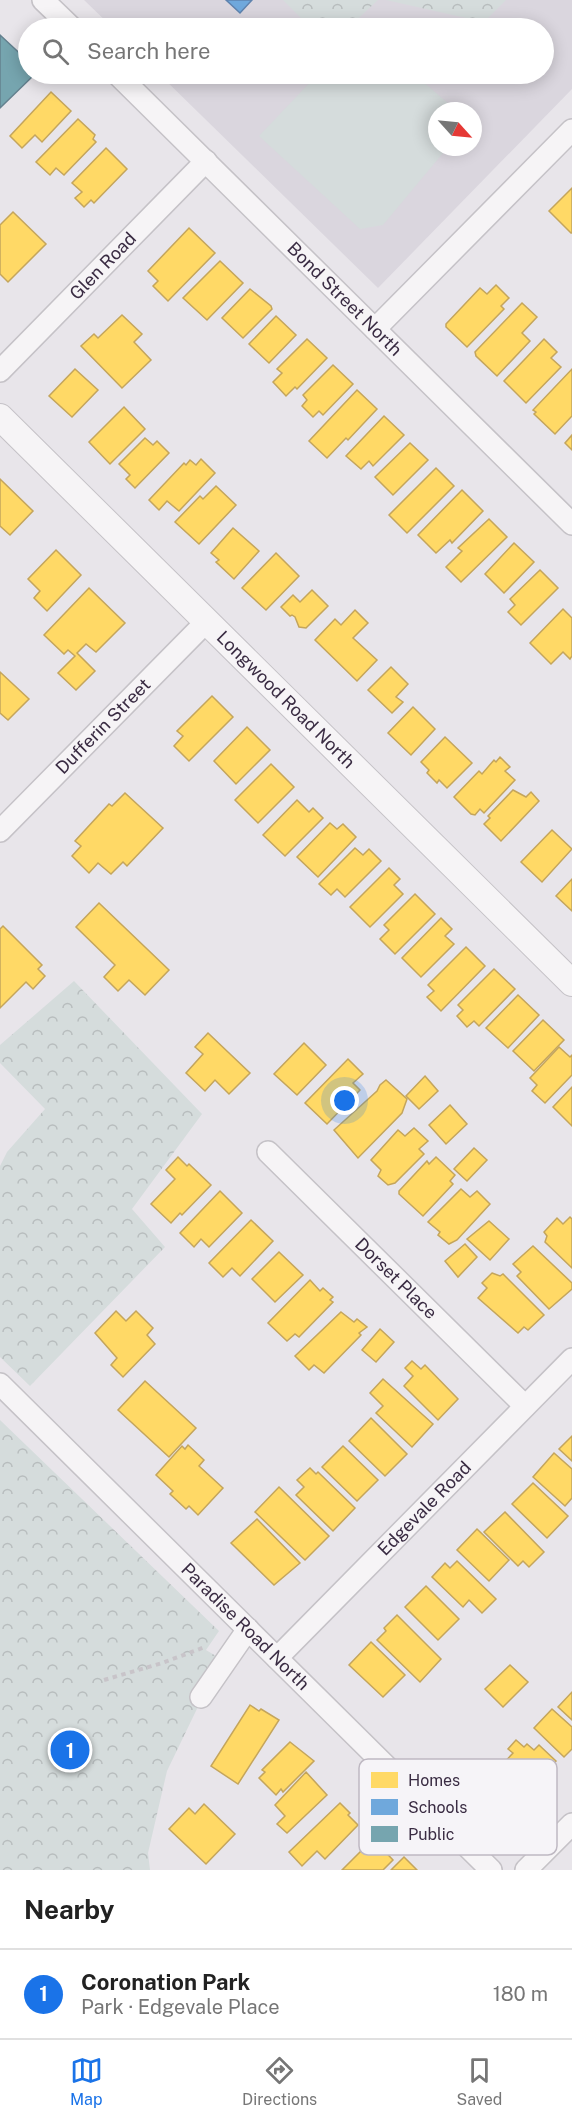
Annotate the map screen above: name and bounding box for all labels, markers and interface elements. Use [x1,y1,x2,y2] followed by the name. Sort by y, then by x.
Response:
[18,18,554,84] search box
[39,35,72,68] icon: search
[87,38,211,64] text: Search here
[428,102,482,156] north arrow
[65,228,140,304] street label: Glen Road
[283,238,407,360] street label: Bond Street North
[213,626,360,772] street label: Longwood Road North
[51,674,154,778] street label: Dufferin Street
[330,1086,359,1115] your location
[351,1233,442,1323] street label: Dorset Place
[373,1457,475,1560] street label: Edgevale Road
[177,1558,314,1694] street label: Paradise Road North
[50,1728,90,1772] pin: 1
[359,1759,557,1855] legend
[408,1771,460,1790] text: Homes
[408,1798,467,1817] text: Schools
[408,1825,455,1844] text: Public
[24,1894,114,1925] text: Nearby
[81,1969,250,1995] text: Coronation Park
[39,1982,48,2006] text: 1
[493,1982,548,2006] text: 180 m
[81,1995,280,2019] text: Park · Edgevale Place
[70,2054,103,2109] tab: Map
[242,2054,317,2109] tab: Directions
[457,2054,502,2109] tab: Saved

